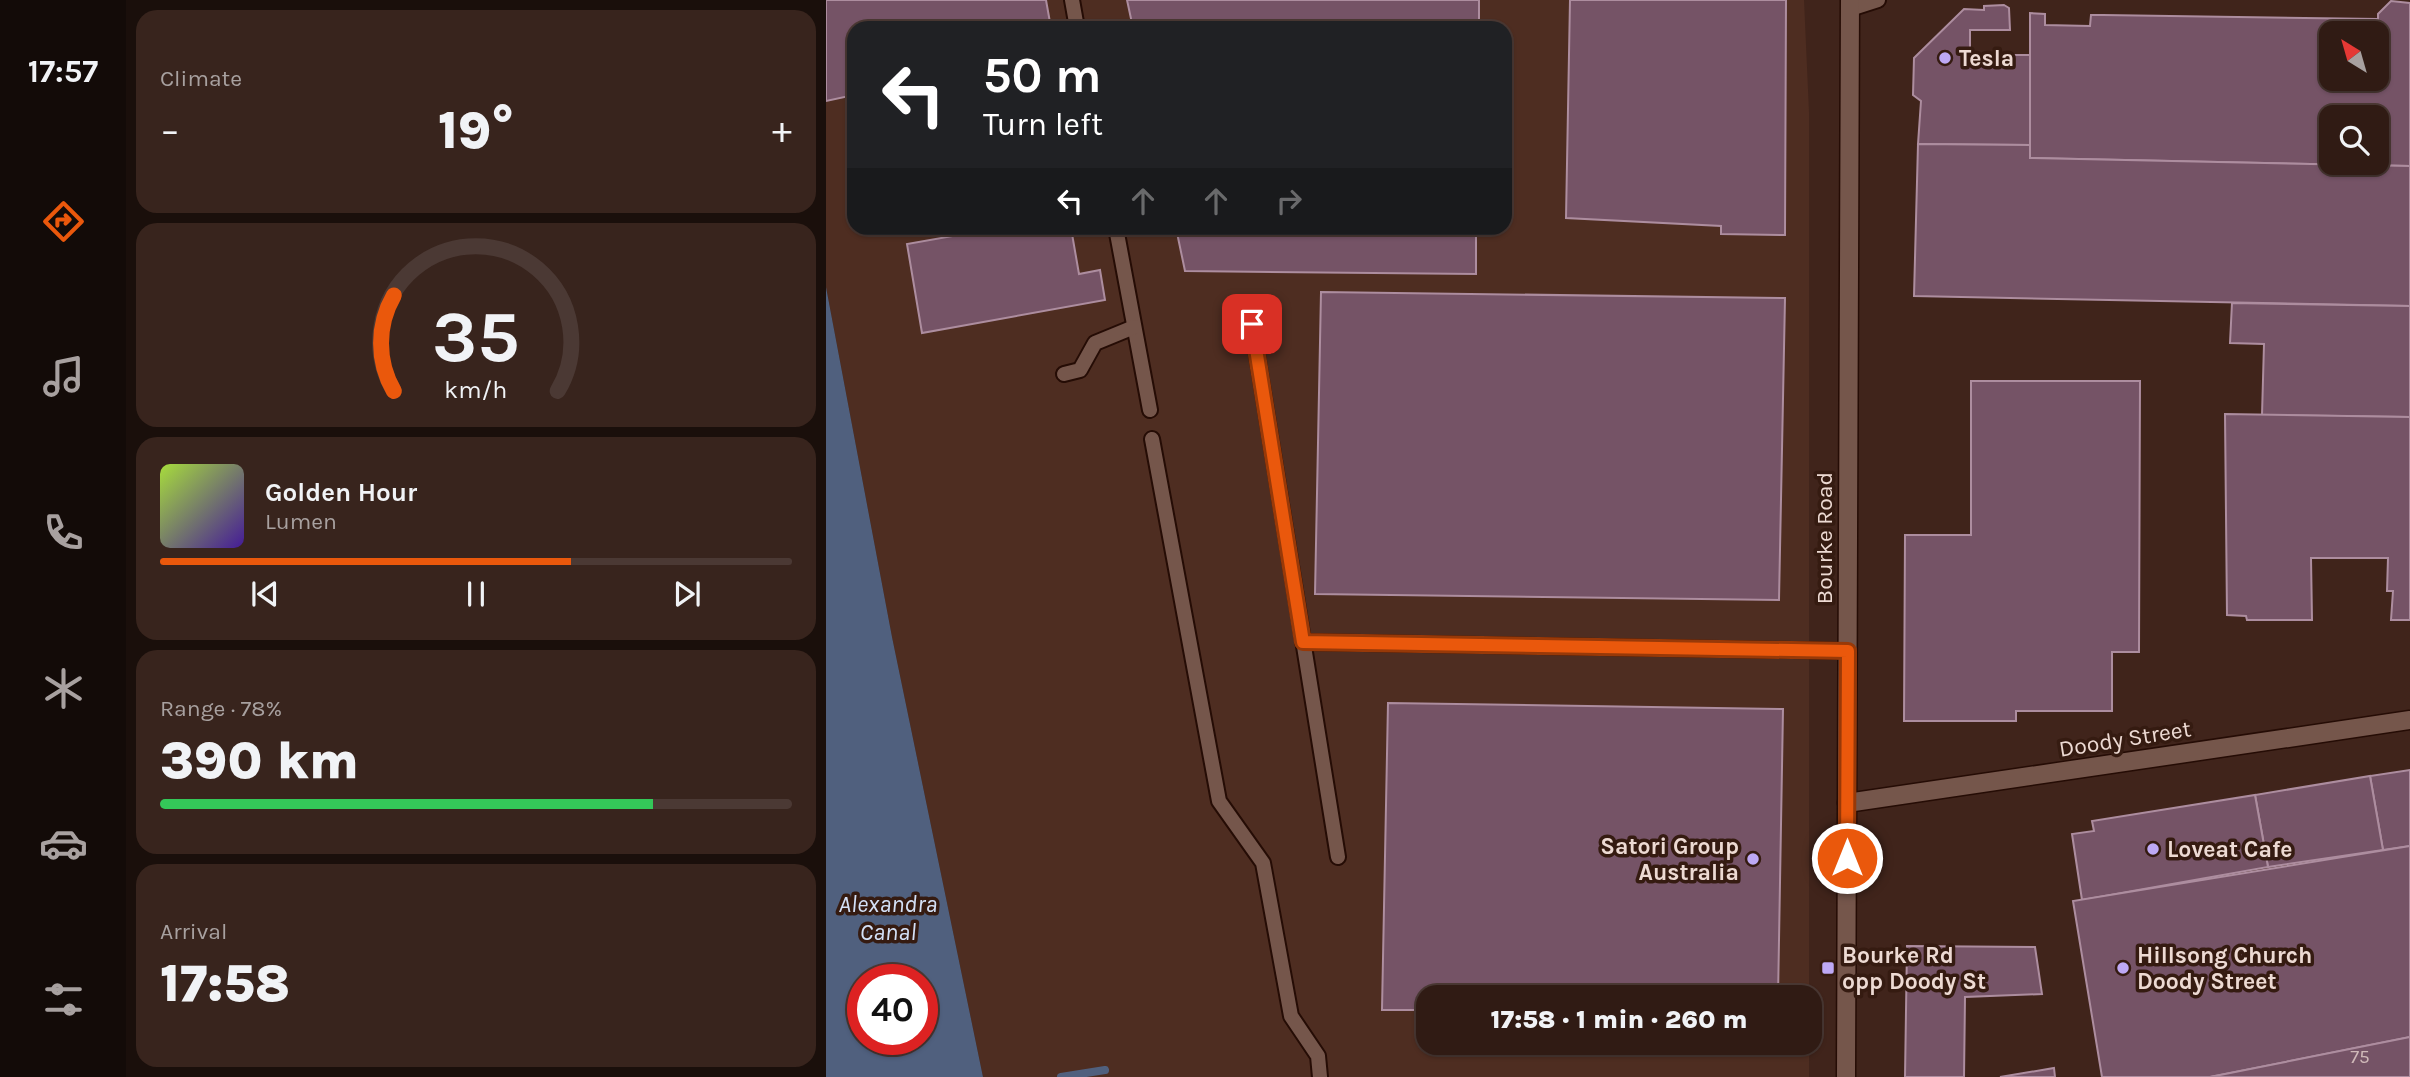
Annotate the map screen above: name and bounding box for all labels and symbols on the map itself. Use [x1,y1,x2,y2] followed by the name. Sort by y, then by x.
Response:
[2319,21,2389,91] north arrow
[1959,45,2014,72] place label: Tesla
[1937,50,1953,66] marker: Tesla
[1222,294,1282,354] pin
[1811,472,1838,604] street label: Bourke Road
[2057,715,2193,763] street label: Doody Street
[1810,821,1884,895] position arrow
[1600,833,1739,886] place label: Satori Group Australia
[2167,836,2293,863] place label: Loveat Cafe
[2145,841,2161,857] marker: Loveat Cafe
[1745,851,1761,867] marker: Satori Group Australia
[839,890,937,946] water label: Alexandra Canal
[1842,942,1986,995] place label: Bourke Rd opp Doody St
[2137,942,2312,995] place label: Hillsong Church Doody Street
[1820,960,1836,976] marker: Bourke Rd opp Doody St
[2115,960,2131,976] marker: Hillsong Church Doody Street
[847,964,938,1055] speed limit sign: 40
[2350,1046,2370,1068] house number: 75

